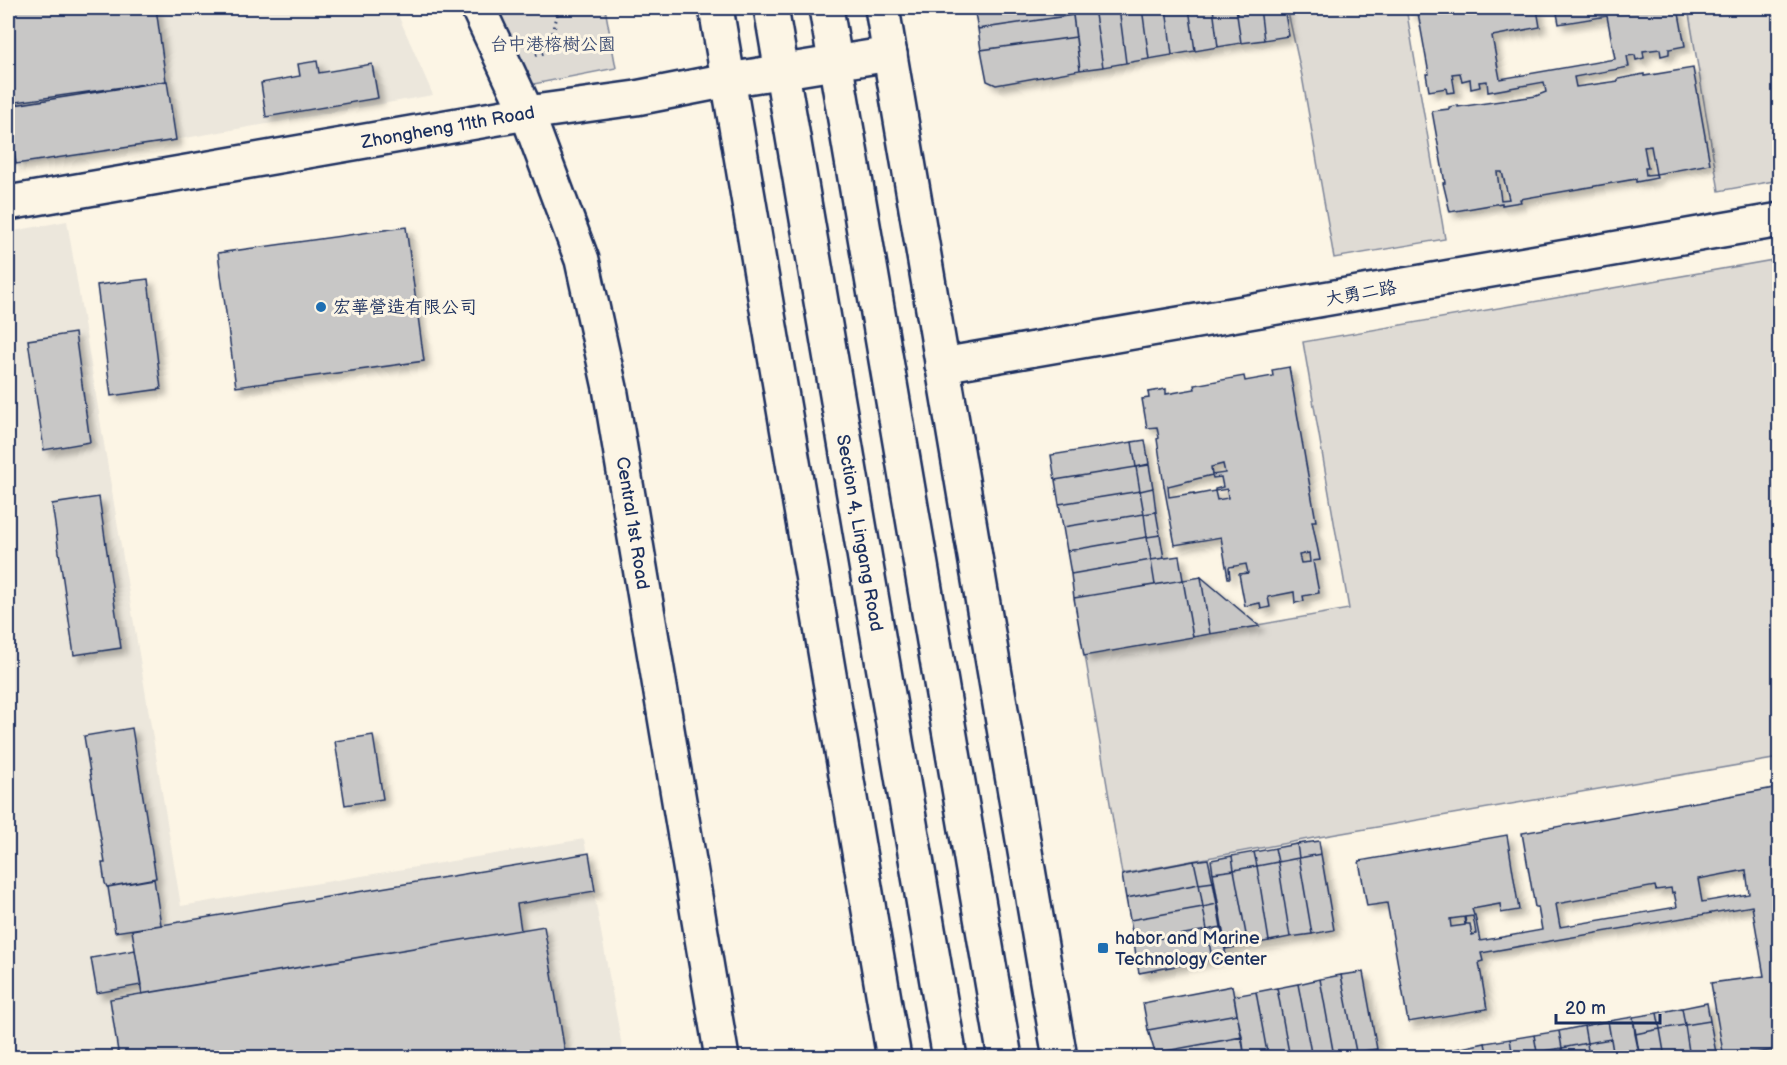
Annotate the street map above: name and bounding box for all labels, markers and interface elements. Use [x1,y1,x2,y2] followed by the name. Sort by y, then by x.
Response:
[490,34,616,55] park label: 台中港榕樹公園
[359,102,536,153] street label: Zhongheng 11th Road
[1324,277,1398,310] street label: 大勇二路
[333,297,477,318] place label: 宏華營造有限公司
[314,300,328,314] marker: 宏華營造有限公司
[832,433,887,633] street label: Section 4, Lingang Road
[612,455,653,591] street label: Central 1st Road
[1115,928,1267,970] place label: habor and Marine Technology Center
[1096,941,1110,955] marker: habor and Marine Technology Center
[1556,987,1660,1025] scale bar
[1565,998,1606,1019] text: 20 m

